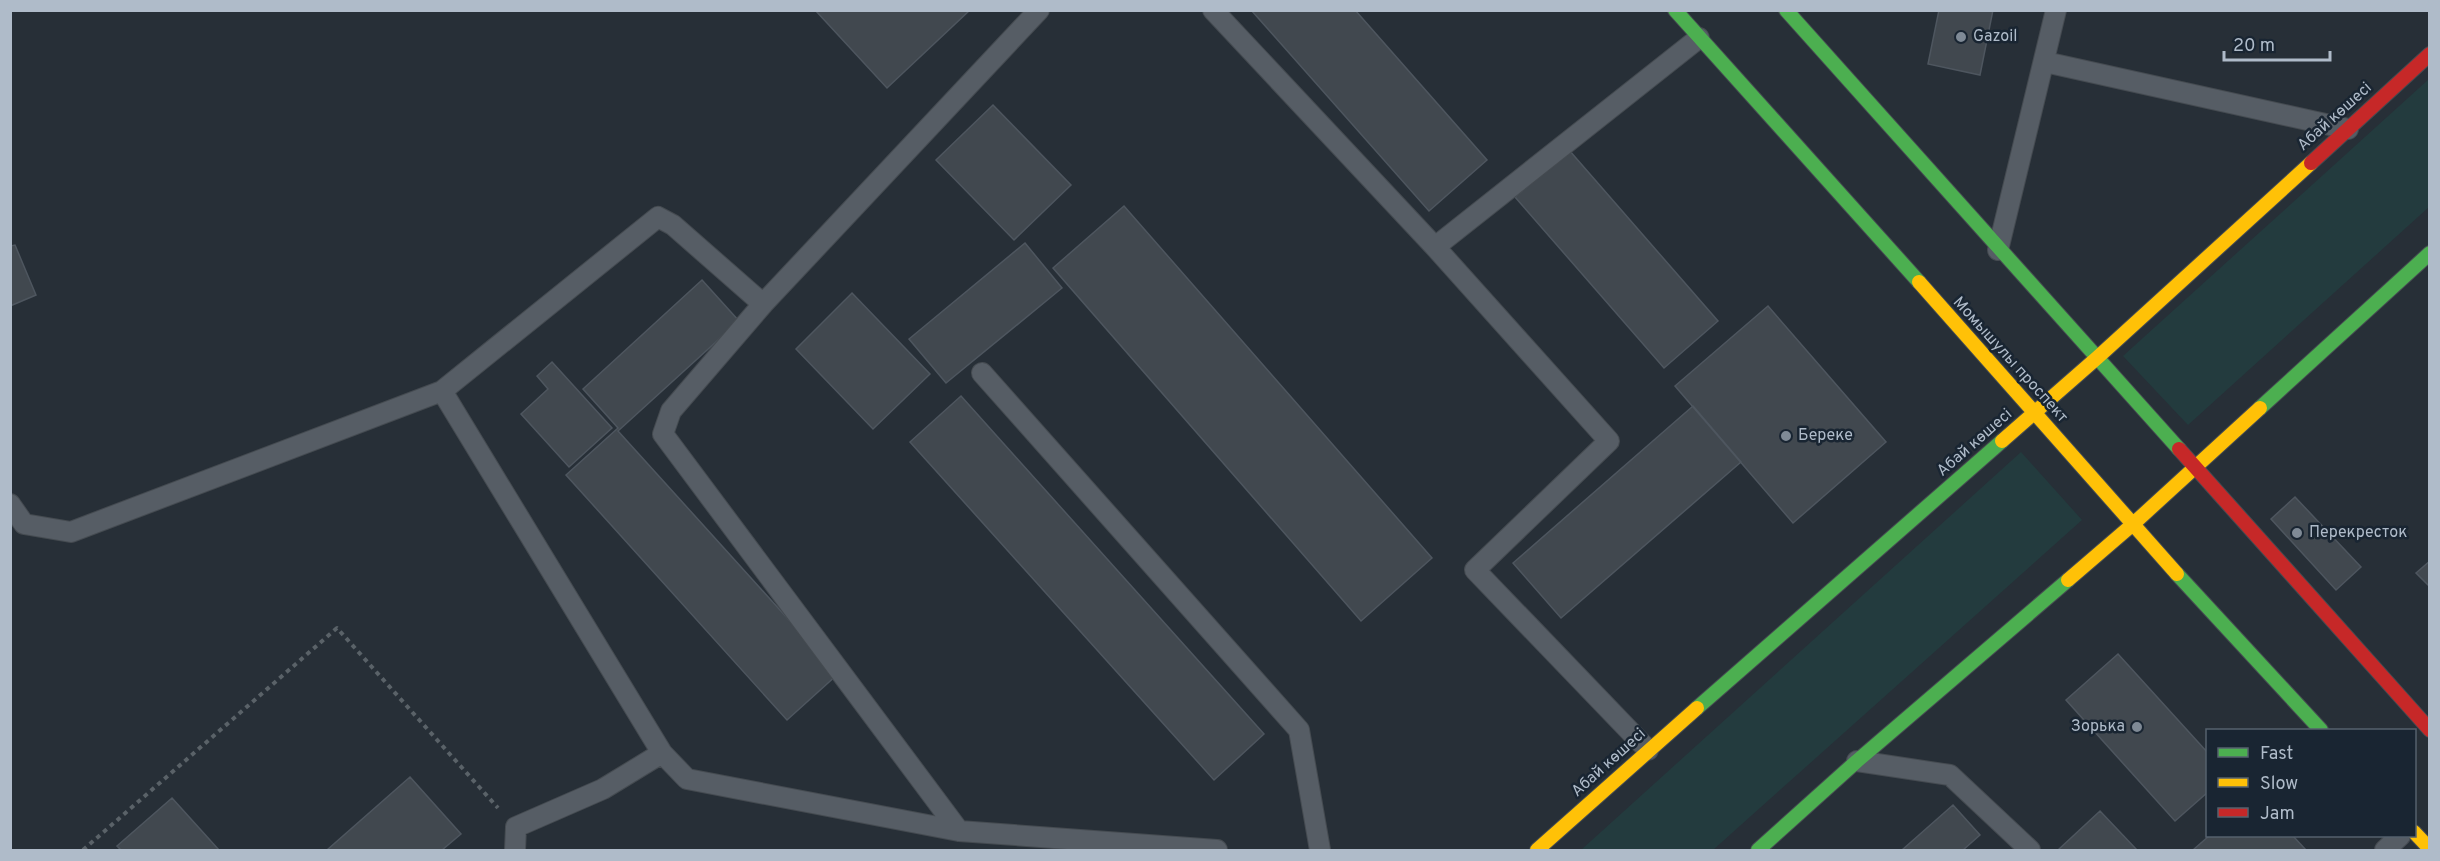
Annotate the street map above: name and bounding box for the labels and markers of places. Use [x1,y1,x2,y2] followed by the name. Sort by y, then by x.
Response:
[1973,27,2018,47] place label: Gazoil
[1954,30,1968,44] marker: Gazoil
[1798,426,1853,446] place label: Береке
[1779,429,1793,443] marker: Береке
[2309,523,2407,543] place label: Перекресток
[2290,526,2304,540] marker: Перекресток
[2071,717,2125,737] place label: Зорька
[2130,720,2144,734] marker: Зорька

